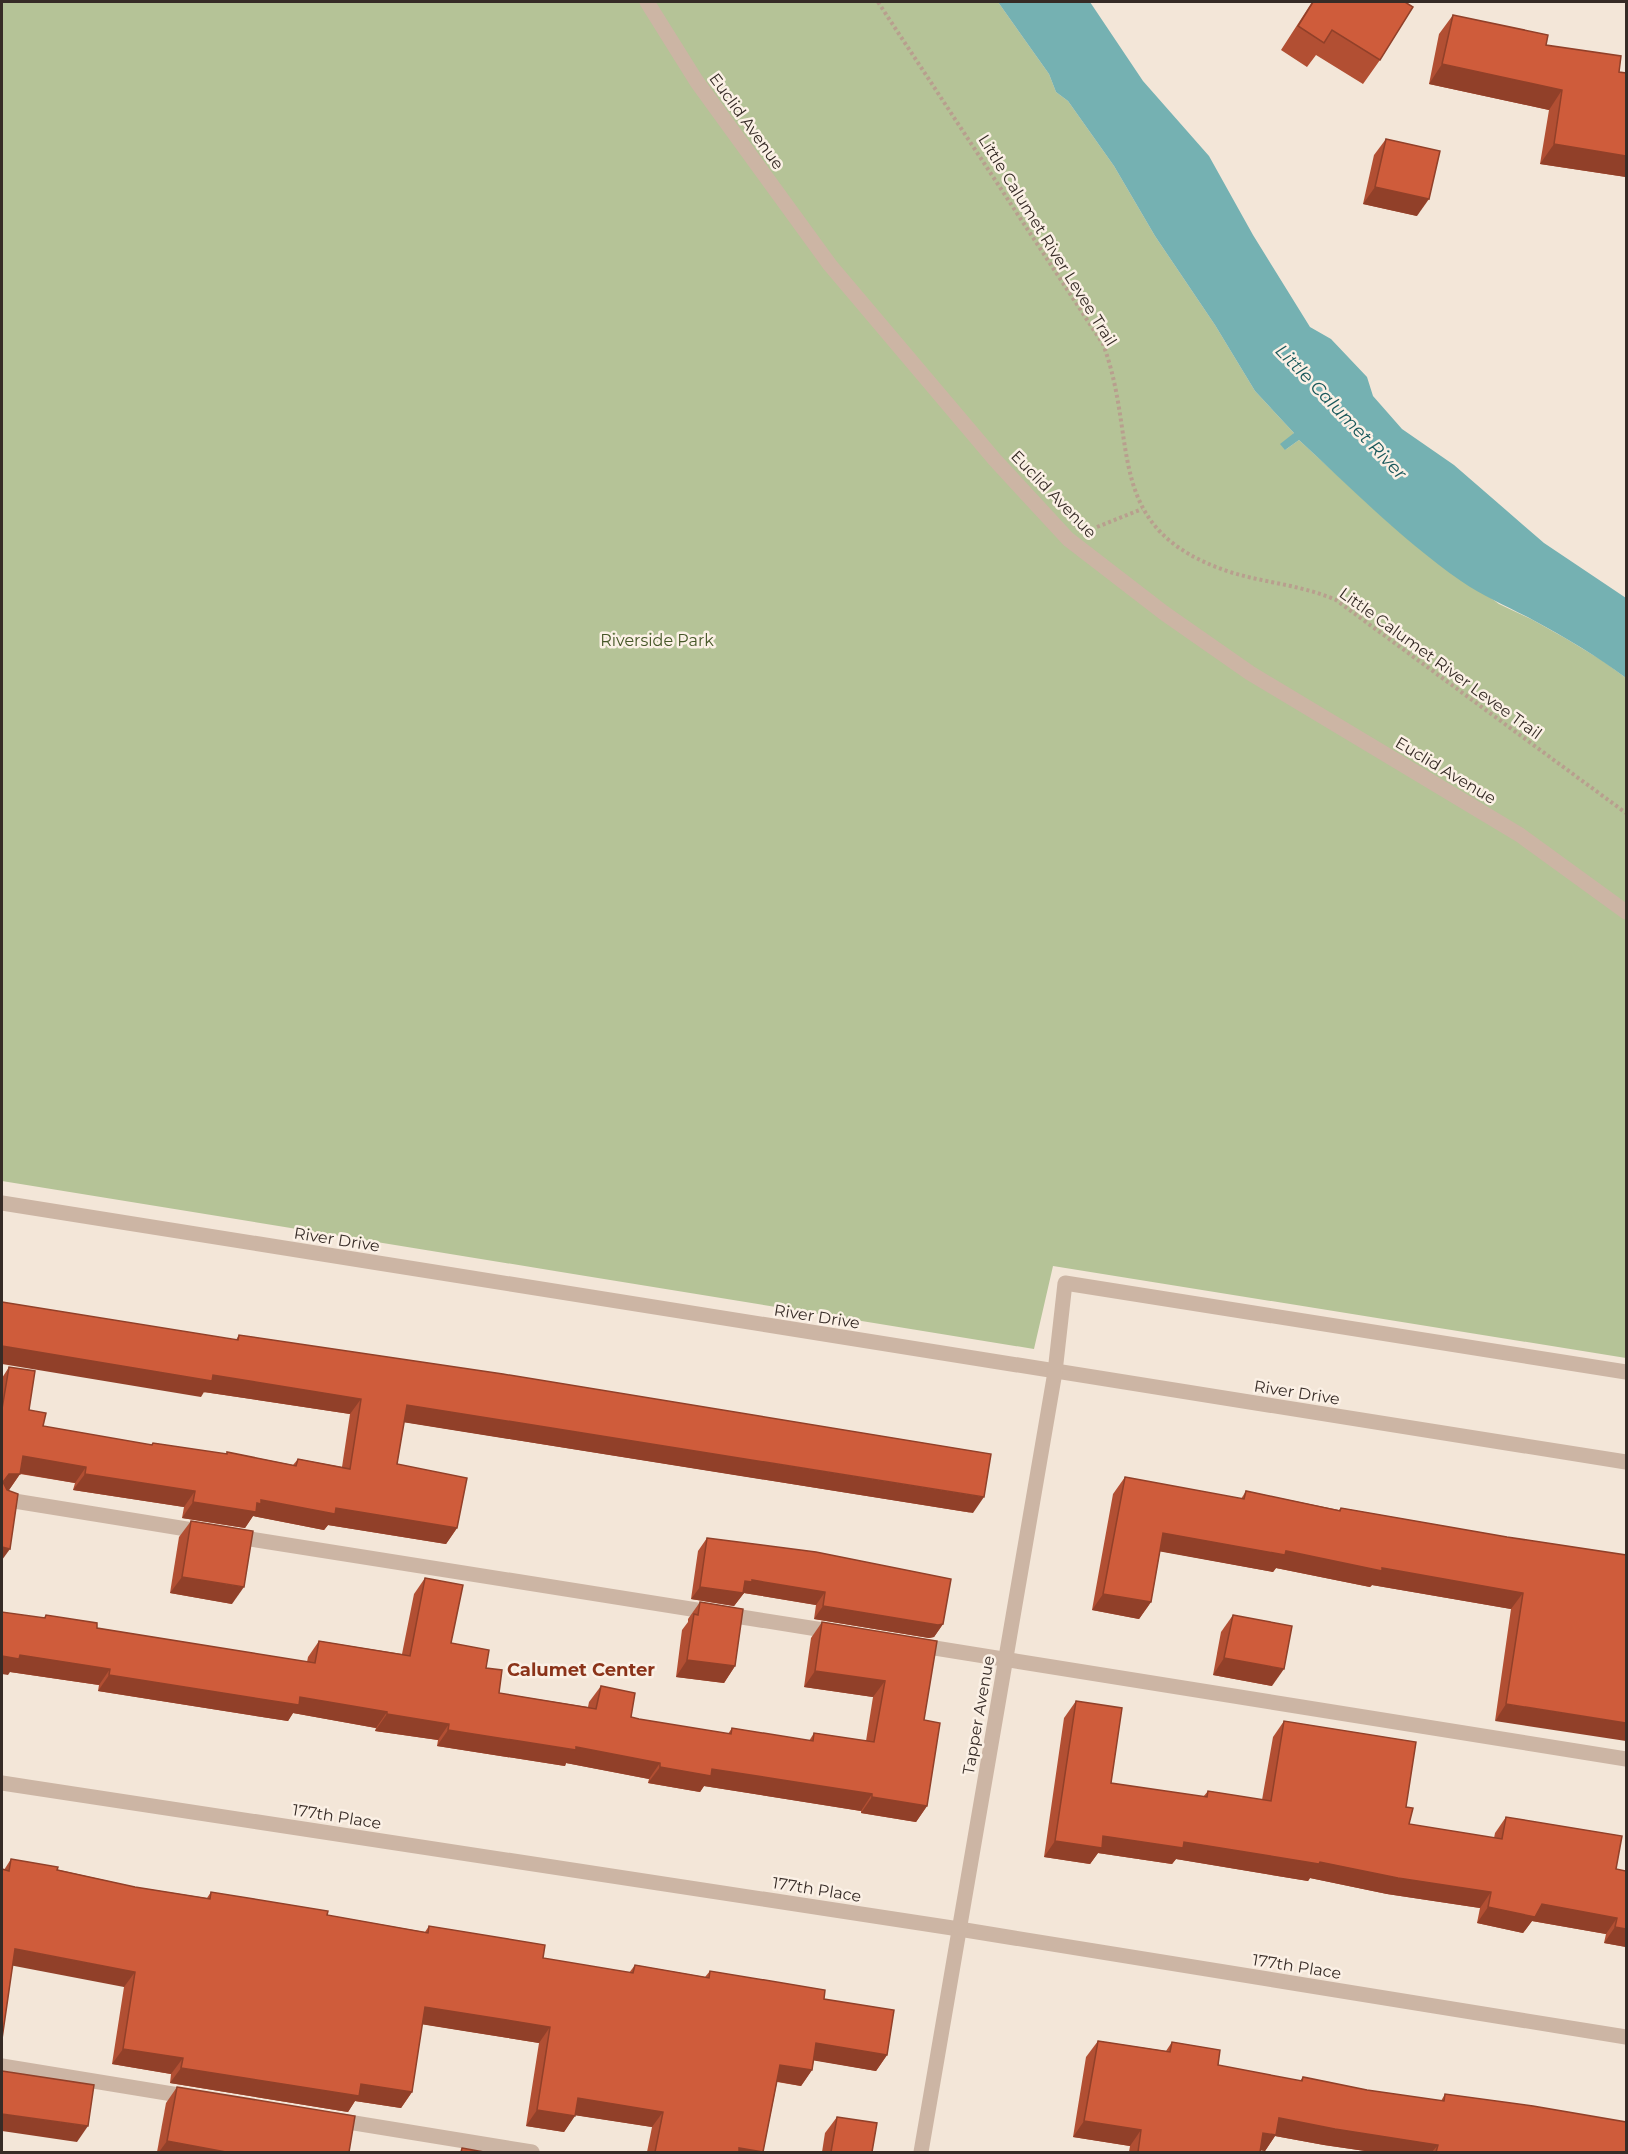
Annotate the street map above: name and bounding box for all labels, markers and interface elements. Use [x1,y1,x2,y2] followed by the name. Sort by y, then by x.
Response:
[705,69,788,173] street label: Euclid Avenue
[974,131,1121,349] street label: Little Calumet River Levee Trail
[1271,340,1412,485] water label: Little Calumet River
[1007,447,1100,542] street label: Euclid Avenue
[1336,584,1546,743] street label: Little Calumet River Levee Trail
[600,631,714,650] park label: Riverside Park
[1392,733,1500,808] street label: Euclid Avenue
[293,1223,381,1256] street label: River Drive
[773,1300,861,1333] street label: River Drive
[1253,1376,1341,1409] street label: River Drive
[959,1654,998,1776] street label: Tapper Avenue
[507,1659,655,1681] district label: Calumet Center
[291,1800,383,1833] street label: 177th Place
[771,1873,863,1906] street label: 177th Place
[1251,1950,1343,1983] street label: 177th Place

